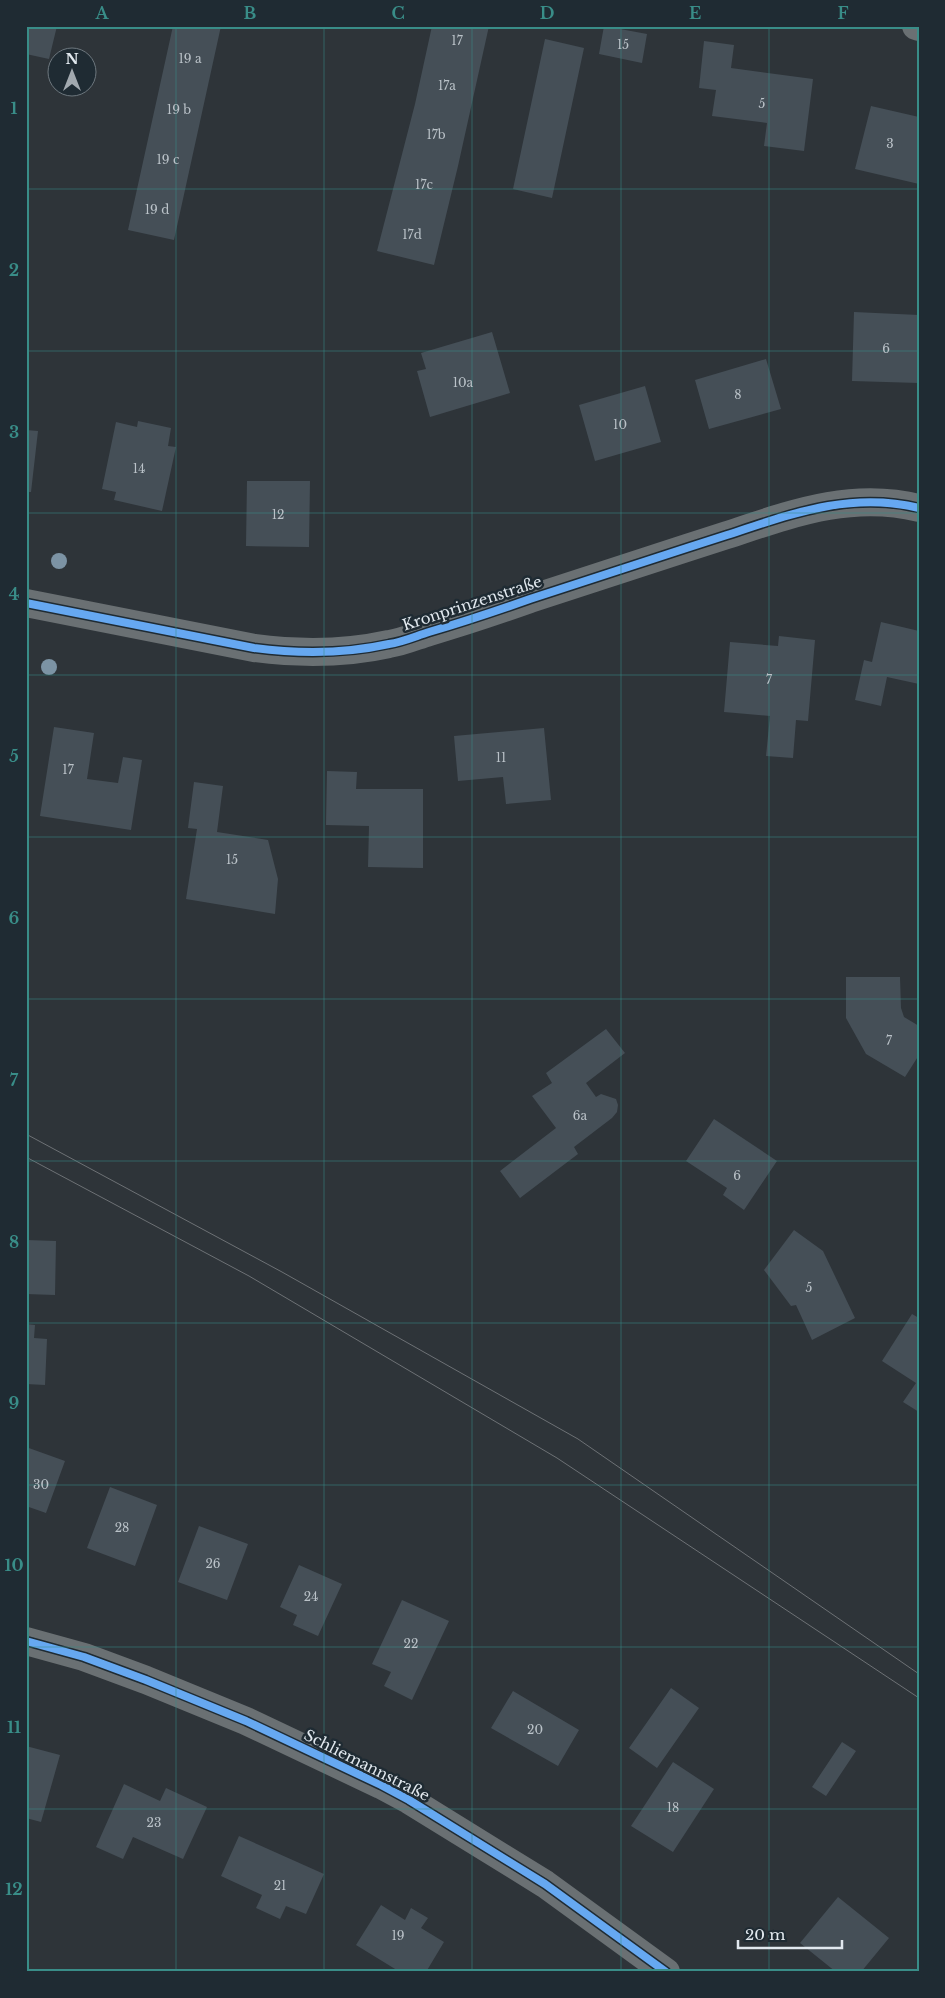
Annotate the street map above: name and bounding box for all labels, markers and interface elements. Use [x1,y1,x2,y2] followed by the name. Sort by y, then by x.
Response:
[95,3,110,23] text: A
[244,3,257,23] text: B
[391,3,405,23] text: C
[540,3,554,23] text: D
[689,3,701,23] text: E
[837,3,849,23] text: F
[451,33,464,48] house number: 17
[617,37,629,52] house number: 15
[48,48,98,98] north arrow
[65,50,79,68] text: N
[178,51,202,66] house number: 19 a
[438,78,456,93] house number: 17a
[759,96,766,111] house number: 5
[11,98,18,118] text: 1
[167,102,191,117] house number: 19 b
[426,127,446,142] house number: 17b
[886,136,894,151] house number: 3
[157,152,180,167] house number: 19 c
[415,177,433,192] house number: 17c
[145,202,169,217] house number: 19 d
[402,227,422,242] house number: 17d
[9,260,19,280] text: 2
[882,341,890,356] house number: 6
[453,375,474,390] house number: 10a
[734,387,742,402] house number: 8
[613,417,627,432] house number: 10
[9,422,19,442] text: 3
[133,461,145,476] house number: 14
[272,507,284,522] house number: 12
[400,571,544,635] street label: Kronprinzenstraße
[9,584,19,604] text: 4
[766,672,773,687] house number: 7
[9,746,19,766] text: 5
[496,750,506,765] house number: 11
[62,762,75,777] house number: 17
[226,852,238,867] house number: 15
[9,908,20,928] text: 6
[886,1033,893,1048] house number: 7
[10,1070,19,1090] text: 7
[573,1108,588,1123] house number: 6a
[733,1168,741,1183] house number: 6
[9,1232,19,1252] text: 8
[806,1280,813,1295] house number: 5
[9,1393,20,1413] text: 9
[33,1477,49,1492] house number: 30
[115,1520,129,1535] house number: 28
[4,1555,24,1575] text: 10
[205,1556,221,1571] house number: 26
[304,1589,318,1604] house number: 24
[404,1636,418,1651] house number: 22
[7,1717,21,1737] text: 11
[527,1722,543,1737] house number: 20
[301,1725,433,1805] street label: Schliemannstraße
[667,1800,679,1815] house number: 18
[147,1815,161,1830] house number: 23
[274,1878,286,1893] house number: 21
[5,1879,23,1899] text: 12
[738,1918,841,1950] scale bar
[745,1925,785,1944] text: 20 m
[391,1928,405,1943] house number: 19

